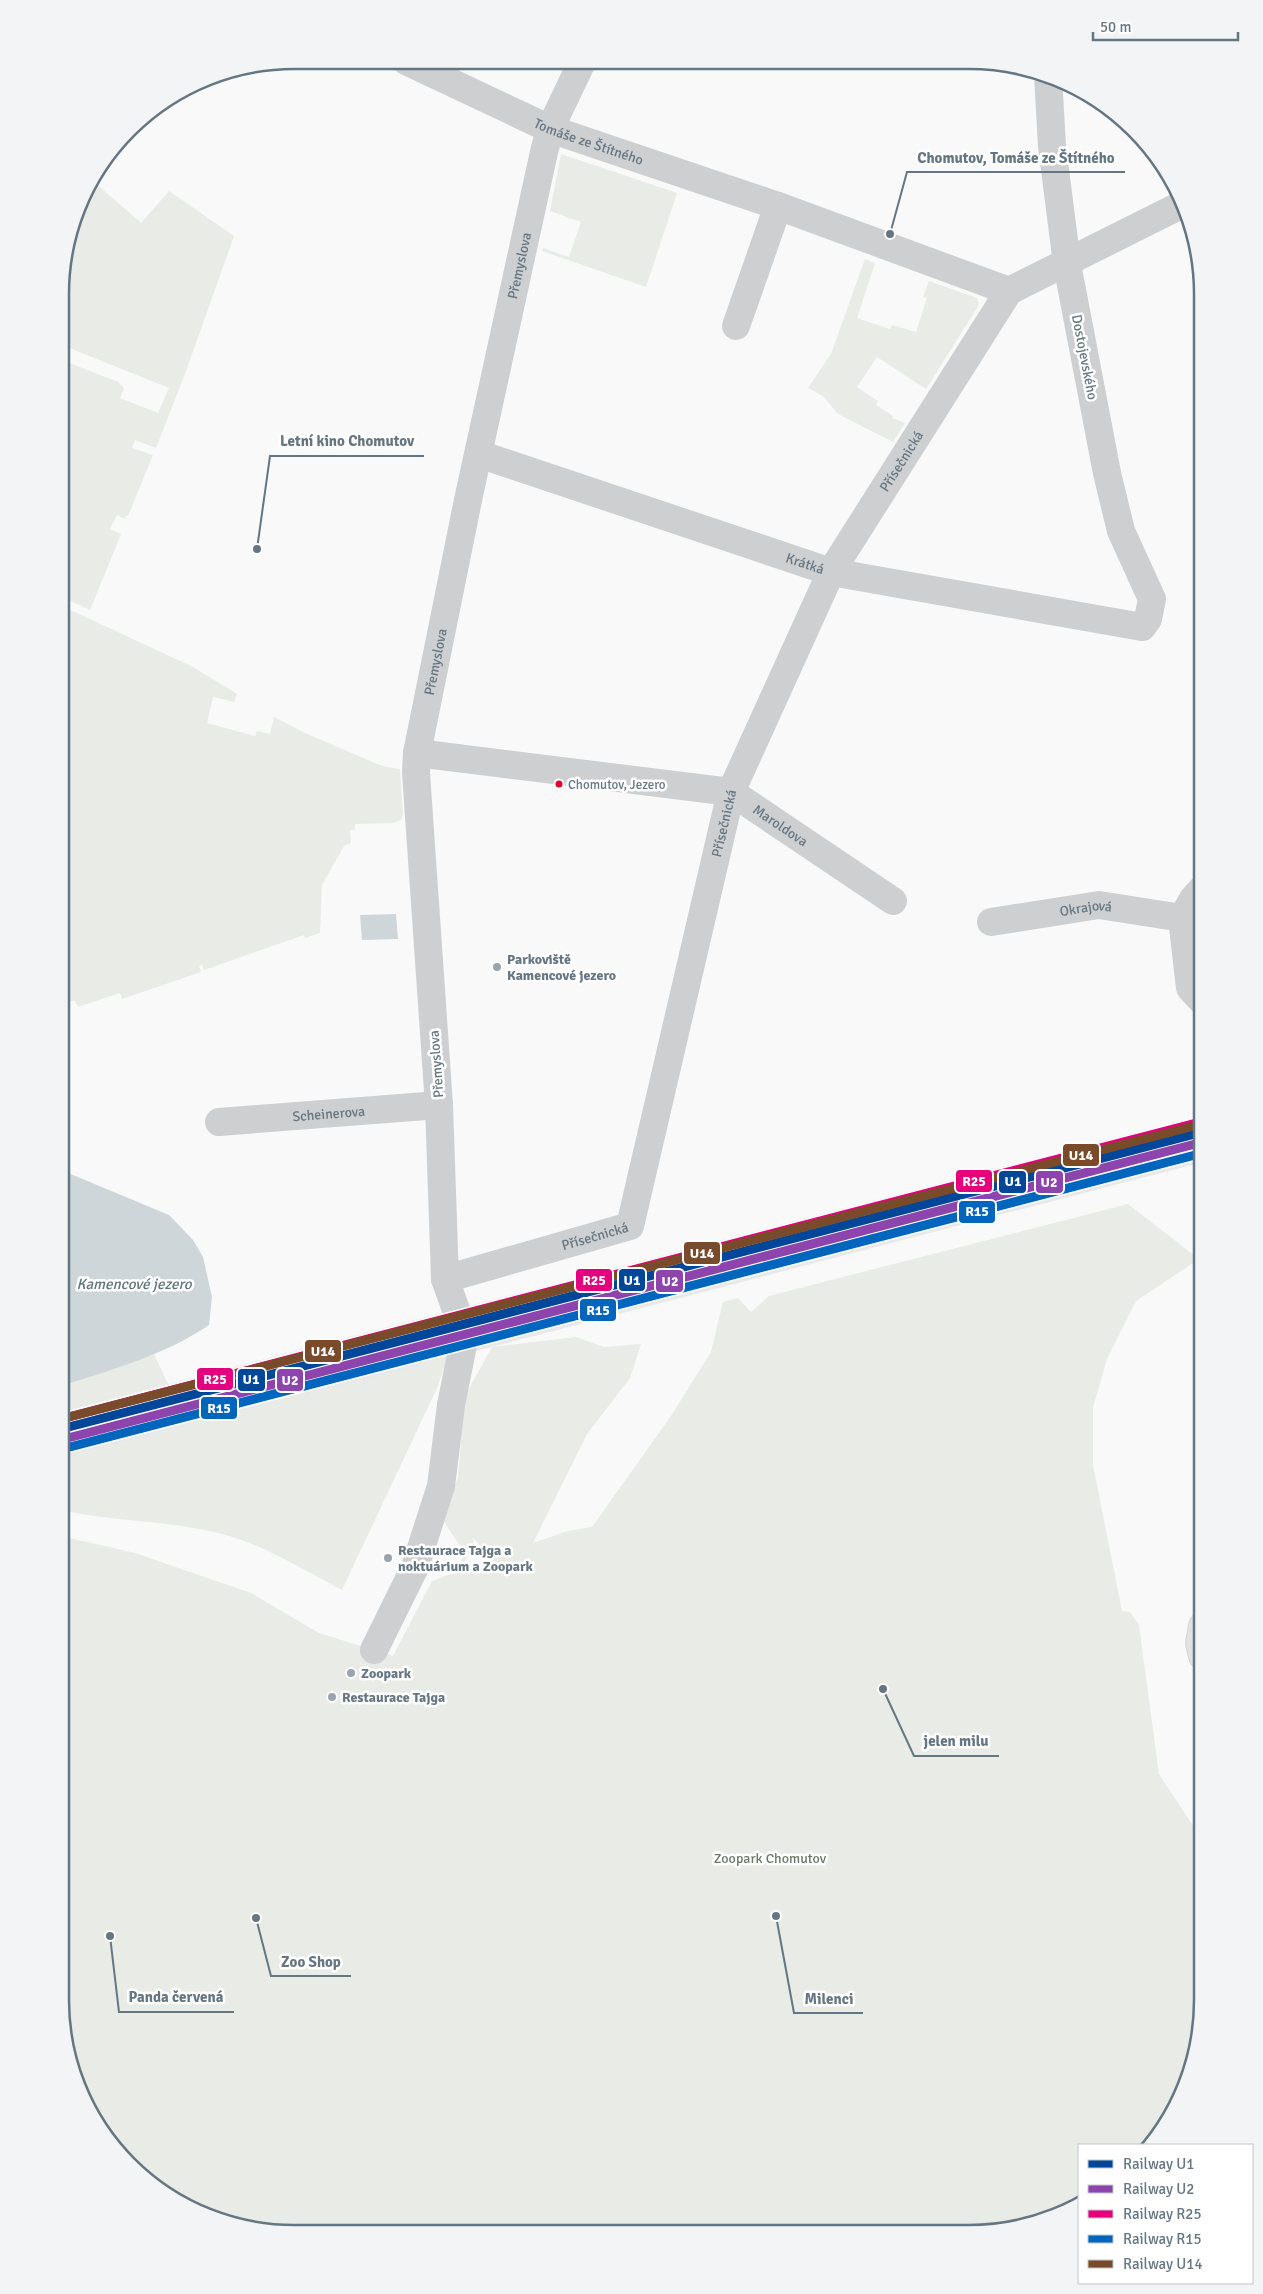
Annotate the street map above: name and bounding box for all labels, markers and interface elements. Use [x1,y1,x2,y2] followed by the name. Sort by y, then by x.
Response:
[1093,10,1238,42] scale bar
[1100,18,1131,36] text: 50 m
[531,115,646,169] street label: Tomáše ze Štítného
[907,142,1125,172] callout: Chomutov, Tomáše ze Štítného
[917,148,1115,167] text: Chomutov, Tomáše ze Štítného
[504,231,535,301] street label: Přemyslova
[1068,313,1101,401] street label: Dostojevského
[270,426,424,456] callout: Letní kino Chomutov
[876,428,927,495] street label: Přísečnická
[280,432,415,450] text: Letní kino Chomutov
[784,549,826,578] street label: Krátká
[421,627,451,697] street label: Přemyslova
[568,777,666,793] place label: Chomutov, Jezero
[554,779,564,789] marker: Chomutov, Jezero
[708,788,740,859] street label: Přísečnická
[749,801,811,850] street label: Maroldova
[1058,897,1113,920] street label: Okrajová
[507,951,616,984] place label: Parkoviště Kamencové jezero
[491,961,503,973] marker: Parkoviště Kamencové jezero
[426,1030,447,1098] street label: Přemyslova
[292,1103,366,1125] street label: Scheinerova
[1062,1143,1100,1167] line badge: U14
[1069,1147,1094,1164] text: U14
[955,1169,993,1193] line badge: R25
[998,1170,1027,1194] line badge: U1
[1035,1170,1064,1194] line badge: U2
[962,1173,986,1190] text: R25
[1005,1173,1022,1190] text: U1
[1041,1174,1058,1191] text: U2
[958,1200,996,1224] line badge: R15
[965,1203,989,1220] text: R15
[560,1219,631,1254] street label: Přísečnická
[683,1241,721,1265] line badge: U14
[690,1245,715,1262] text: U14
[575,1268,613,1292] line badge: R25
[618,1268,646,1292] line badge: U1
[655,1269,684,1293] line badge: U2
[582,1272,606,1289] text: R25
[624,1272,641,1289] text: U1
[662,1273,679,1290] text: U2
[77,1275,193,1293] water label: Kamencové jezero
[579,1298,617,1322] line badge: R15
[586,1302,610,1319] text: R15
[304,1339,342,1363] line badge: U14
[311,1343,336,1360] text: U14
[196,1367,234,1391] line badge: R25
[237,1368,266,1392] line badge: U1
[276,1368,304,1392] line badge: U2
[203,1371,227,1388] text: R25
[243,1371,260,1388] text: U1
[282,1372,299,1389] text: U2
[200,1396,238,1420] line badge: R15
[207,1400,231,1417] text: R15
[398,1542,534,1575] place label: Restaurace Tajga a noktuárium a Zoopark
[382,1552,394,1564] marker: Restaurace Tajga a noktuárium a Zoopark
[361,1665,412,1682] place label: Zoopark
[345,1667,357,1679] marker: Zoopark
[342,1689,445,1706] place label: Restaurace Tajga
[326,1691,338,1703] marker: Restaurace Tajga
[914,1726,999,1756] callout: jelen milu
[924,1732,988,1750] text: jelen milu
[714,1850,827,1867] park label: Zoopark Chomutov
[271,1946,351,1976] callout: Zoo Shop
[281,1953,341,1971] text: Zoo Shop
[119,1982,234,2012] callout: Panda červená
[794,1983,863,2013] callout: Milenci
[129,1988,224,2006] text: Panda červená
[805,1990,853,2008] text: Milenci
[1078,2144,1253,2284] legend
[1123,2155,1194,2173] text: Railway U1
[1123,2180,1194,2198] text: Railway U2
[1123,2205,1202,2223] text: Railway R25
[1123,2230,1202,2248] text: Railway R15
[1123,2255,1203,2273] text: Railway U14

